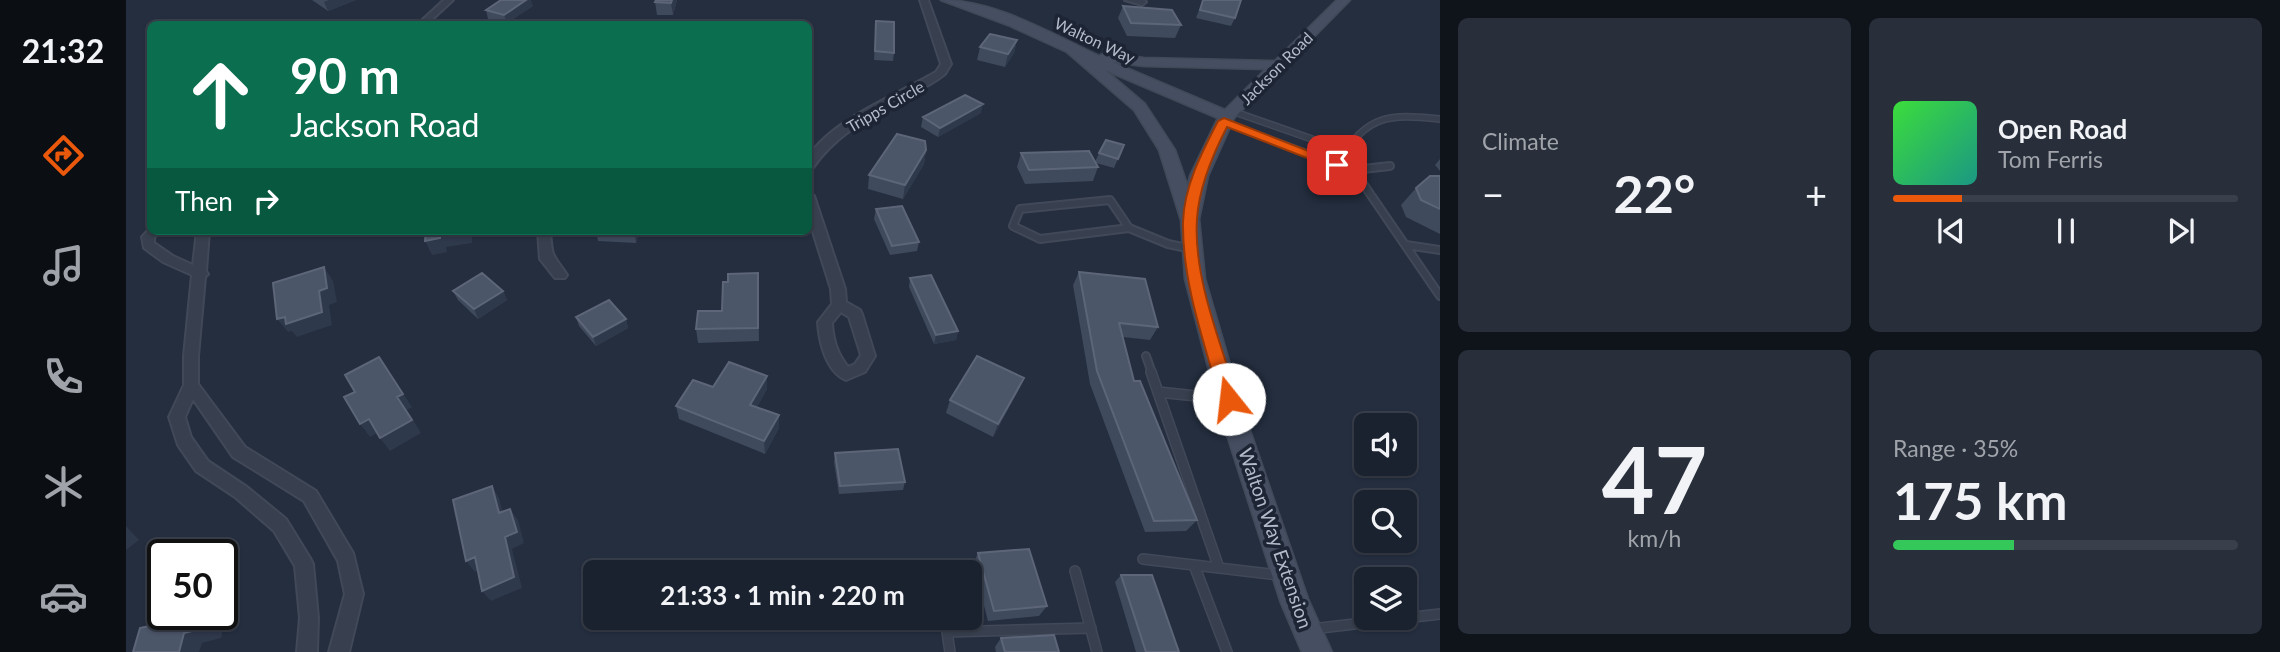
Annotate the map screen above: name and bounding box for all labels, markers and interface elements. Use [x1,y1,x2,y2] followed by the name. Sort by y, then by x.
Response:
[1052,13,1139,67] street label: Walton Way
[1236,28,1316,108] street label: Jackson Road
[22,31,104,70] text: 21:32
[290,46,400,104] text: 90 m
[175,49,266,140] icon: ahead
[843,76,927,136] street label: Tripps Circle
[290,105,479,144] text: Jackson Road
[1998,113,2127,145] text: Open Road
[1482,127,1559,155] text: Climate
[39,131,88,180] icon: directions
[1307,135,1367,195] pin
[1998,145,2103,173] text: Tom Ferris
[1318,146,1356,184] icon: arrive
[1614,162,1695,224] text: 22°
[1482,171,1504,217] text: −
[1805,171,1827,217] text: +
[247,182,285,220] icon: right
[175,185,233,217] text: Then
[1932,212,1970,250] icon: previous
[2047,212,2085,250] icon: pause
[2162,212,2200,250] icon: next
[39,241,88,290] icon: music
[39,352,88,401] icon: phone
[1192,362,1266,436] position arrow
[1354,413,1417,630] map controls
[1354,413,1417,476] button: sound
[1602,424,1707,533] text: 47
[1893,434,2018,462] text: Range · 35%
[1234,445,1318,631] street label: Walton Way Extension
[39,462,88,511] icon: climate
[1893,469,2067,531] text: 175 km
[1354,490,1417,553] button: search
[1628,524,1681,552] text: km/h
[147,539,238,630] speed limit sign: 50
[1354,567,1417,630] button: layers
[39,572,88,621] icon: car
[660,579,905,611] text: 21:33 · 1 min · 220 m

